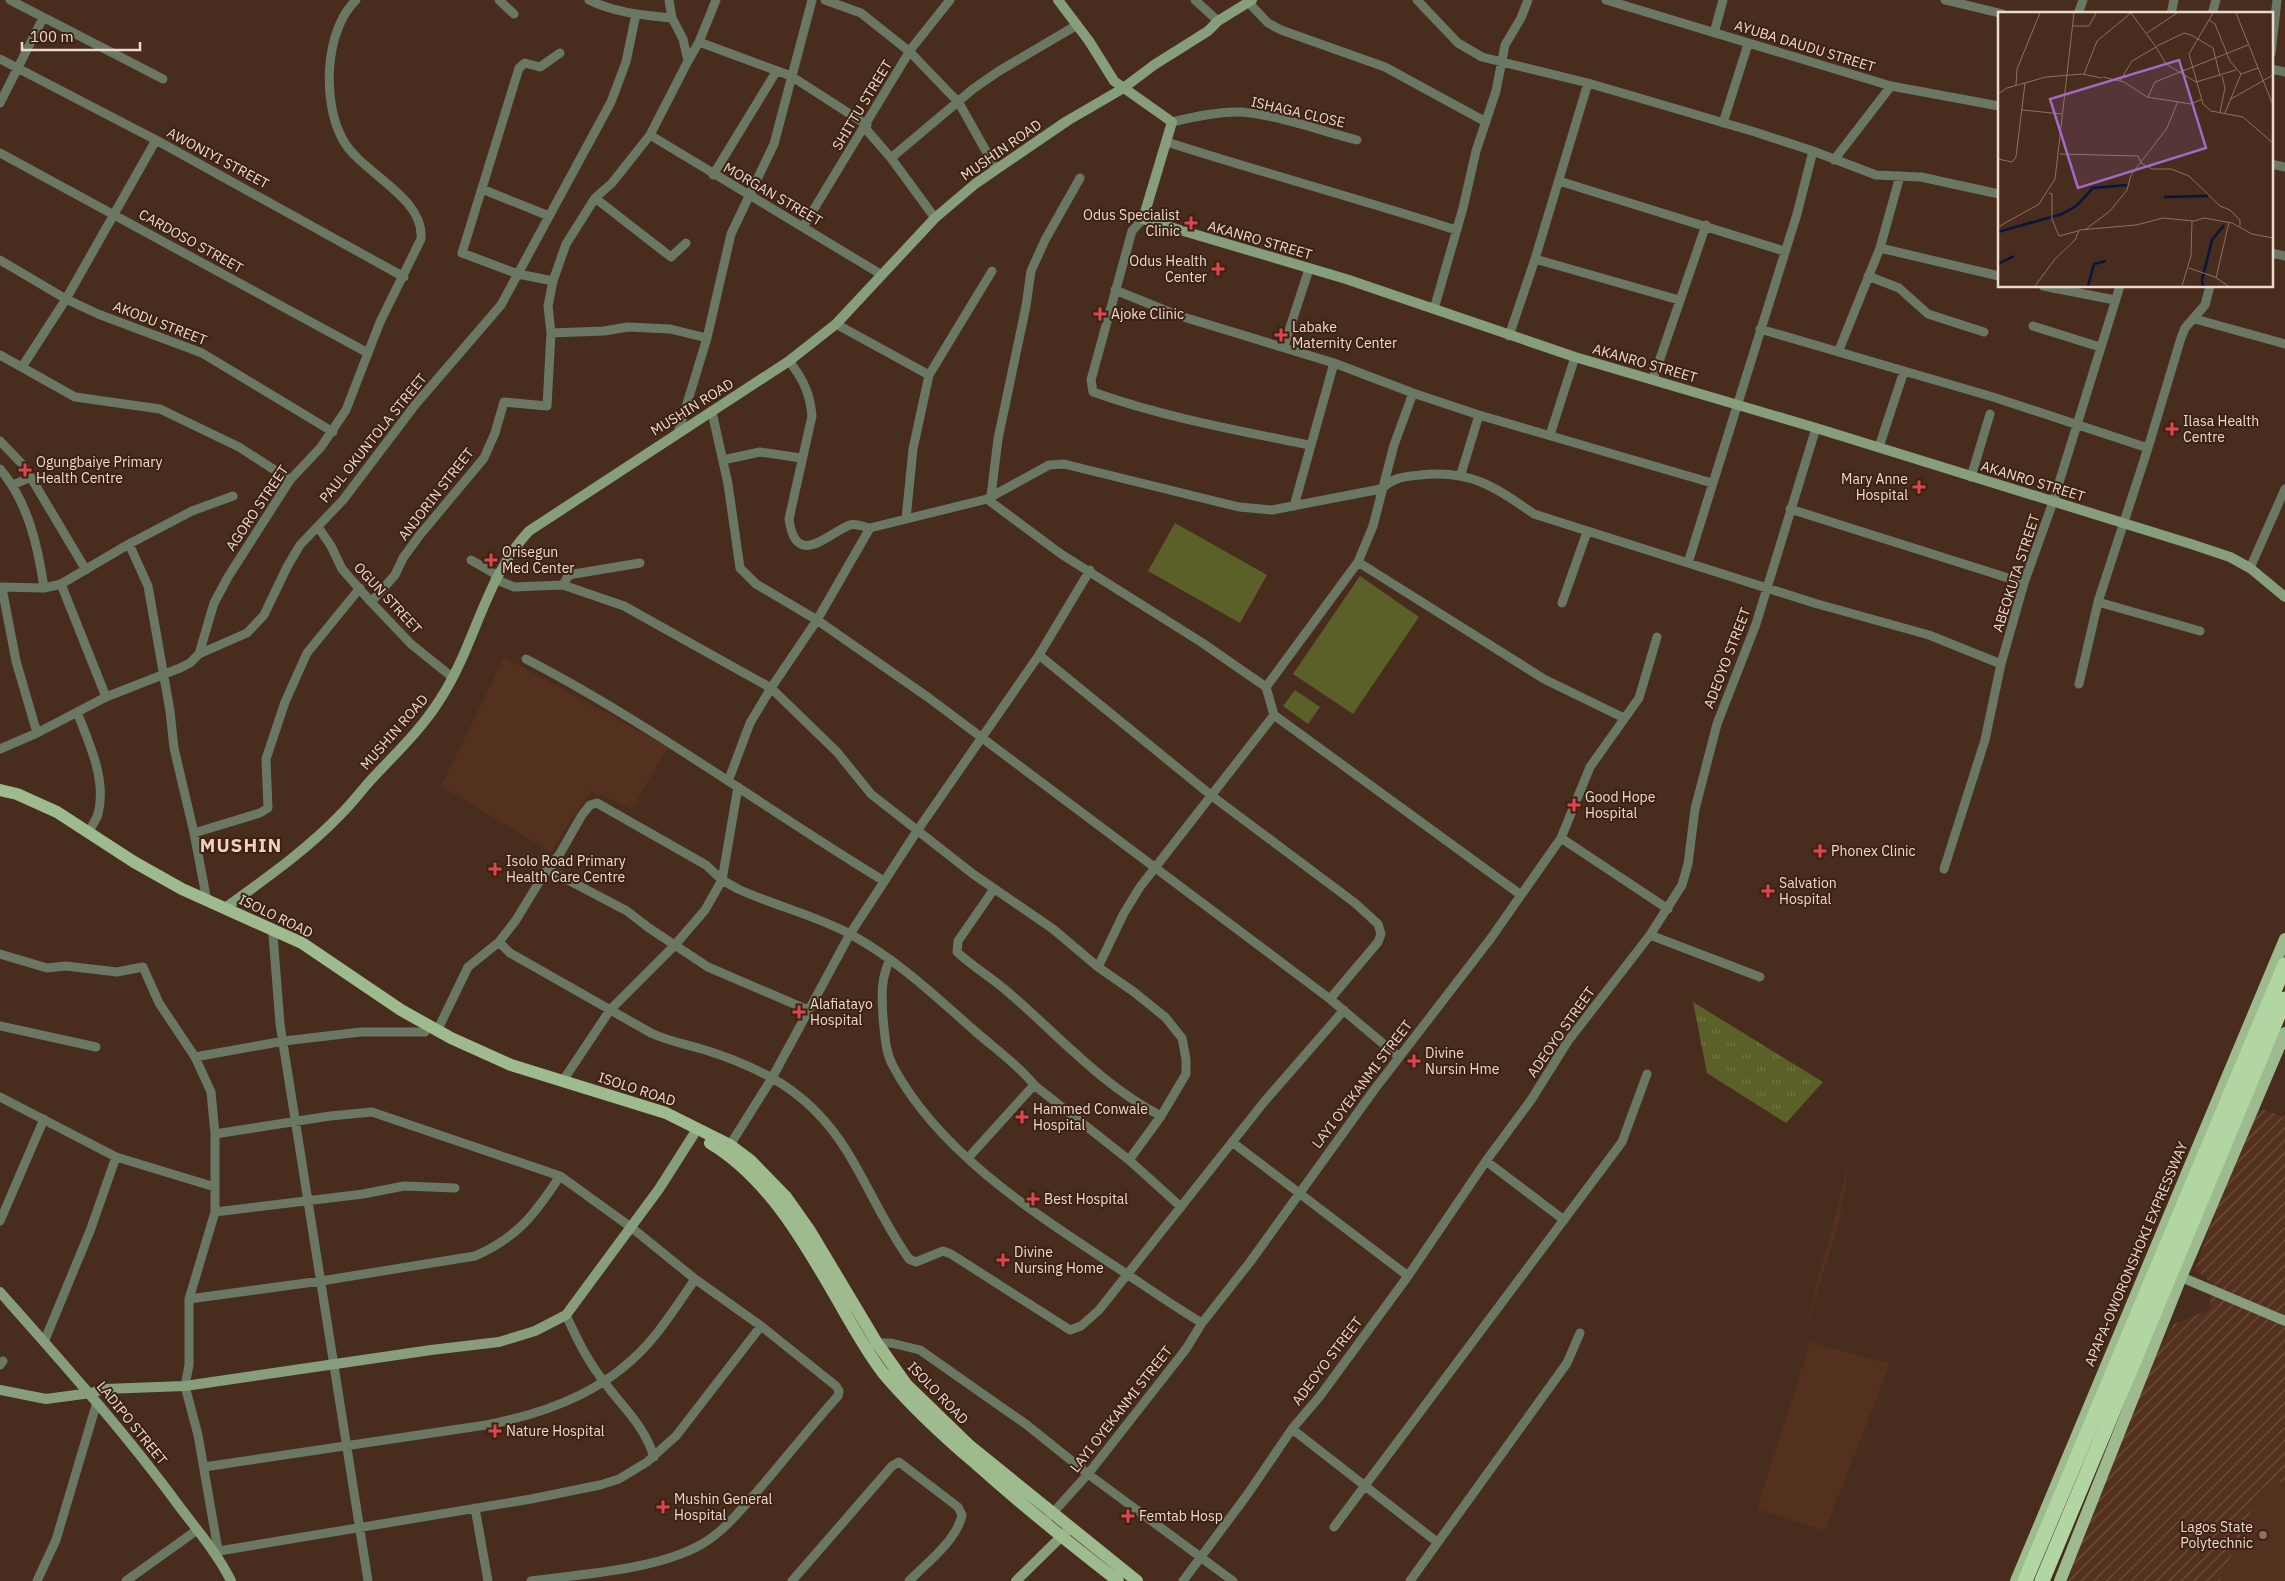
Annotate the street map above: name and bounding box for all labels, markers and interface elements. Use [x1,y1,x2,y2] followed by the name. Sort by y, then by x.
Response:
[1998,12,2272,288] inset map
[1732,16,1878,76] street label: AYUBA DAUDU STREET
[22,20,140,52] scale bar
[30,27,74,46] text: 100 m
[828,57,896,153] street label: SHITTU STREET
[1249,92,1347,132] street label: ISHAGA CLOSE
[957,115,1045,185] street label: MUSHIN ROAD
[164,123,272,193] street label: AWONIYI STREET
[720,158,826,230] street label: MORGAN STREET
[136,205,246,277] street label: CARDOSO STREET
[1083,206,1180,240] place label: Odus Specialist Clinic
[1184,216,1198,230] marker: Odus Specialist Clinic
[1206,216,1314,264] street label: AKANRO STREET
[1129,252,1207,286] place label: Odus Health Center
[1211,262,1225,276] marker: Odus Health Center
[111,297,209,349] street label: AKODU STREET
[1111,305,1184,323] place label: Ajoke Clinic
[1093,307,1107,321] marker: Ajoke Clinic
[1292,318,1397,352] place label: Labake Maternity Center
[1274,328,1288,342] marker: Labake Maternity Center
[1591,339,1699,387] street label: AKANRO STREET
[315,370,431,506] street label: PAUL OKUNTOLA STREET
[647,374,737,440] street label: MUSHIN ROAD
[2183,412,2259,446] place label: Ilasa Health Centre
[2165,422,2179,436] marker: Ilasa Health Centre
[394,444,478,544] street label: ANJORIN STREET
[36,453,163,487] place label: Ogungbaiye Primary Health Centre
[1979,457,2087,505] street label: AKANRO STREET
[222,462,292,554] street label: AGORO STREET
[18,463,32,477] marker: Ogungbaiye Primary Health Centre
[1841,470,1908,504] place label: Mary Anne Hospital
[1912,480,1926,494] marker: Mary Anne Hospital
[1988,512,2044,634] street label: ABEOKUTA STREET
[502,543,575,577] place label: Orisegun Med Center
[484,553,498,567] marker: Orisegun Med Center
[350,558,426,638] street label: OGUN STREET
[1700,605,1754,711] street label: ADEOYO STREET
[356,690,432,774] street label: MUSHIN ROAD
[1585,788,1656,822] place label: Good Hope Hospital
[1567,798,1581,812] marker: Good Hope Hospital
[200,833,282,857] district label: MUSHIN
[1831,842,1916,860] place label: Phonex Clinic
[1813,844,1827,858] marker: Phonex Clinic
[506,852,626,886] place label: Isolo Road Primary Health Care Centre
[488,862,502,876] marker: Isolo Road Primary Health Care Centre
[1779,874,1837,908] place label: Salvation Hospital
[1761,884,1775,898] marker: Salvation Hospital
[236,890,316,942] street label: ISOLO ROAD
[1523,983,1599,1081] street label: ADEOYO STREET
[810,995,873,1029] place label: Alafiatayo Hospital
[792,1005,806,1019] marker: Alafiatayo Hospital
[1308,1016,1416,1152] street label: LAYI OYEKANMI STREET
[1425,1044,1500,1078] place label: Divine Nursin Hme
[1407,1054,1421,1068] marker: Divine Nursin Hme
[596,1068,678,1110] street label: ISOLO ROAD
[1033,1100,1148,1134] place label: Hammed Conwale Hospital
[1015,1110,1029,1124] marker: Hammed Conwale Hospital
[2080,1138,2192,1369] street label: APAPA-OWORONSHOKI EXPRESSWAY
[1044,1190,1128,1208] place label: Best Hospital
[1026,1192,1040,1206] marker: Best Hospital
[1014,1243,1104,1277] place label: Divine Nursing Home
[996,1253,1010,1267] marker: Divine Nursing Home
[1288,1313,1366,1409] street label: ADEOYO STREET
[1066,1342,1176,1476] street label: LAYI OYEKANMI STREET
[904,1358,972,1428] street label: ISOLO ROAD
[93,1378,171,1468] street label: LADIPO STREET
[506,1422,605,1440] place label: Nature Hospital
[488,1424,502,1438] marker: Nature Hospital
[674,1490,772,1524] place label: Mushin General Hospital
[656,1500,670,1514] marker: Mushin General Hospital
[1139,1507,1223,1525] place label: Femtab Hosp
[1121,1509,1135,1523] marker: Femtab Hosp
[2180,1518,2253,1552] place label: Lagos State Polytechnic
[2257,1529,2269,1541] marker: Lagos State Polytechnic

